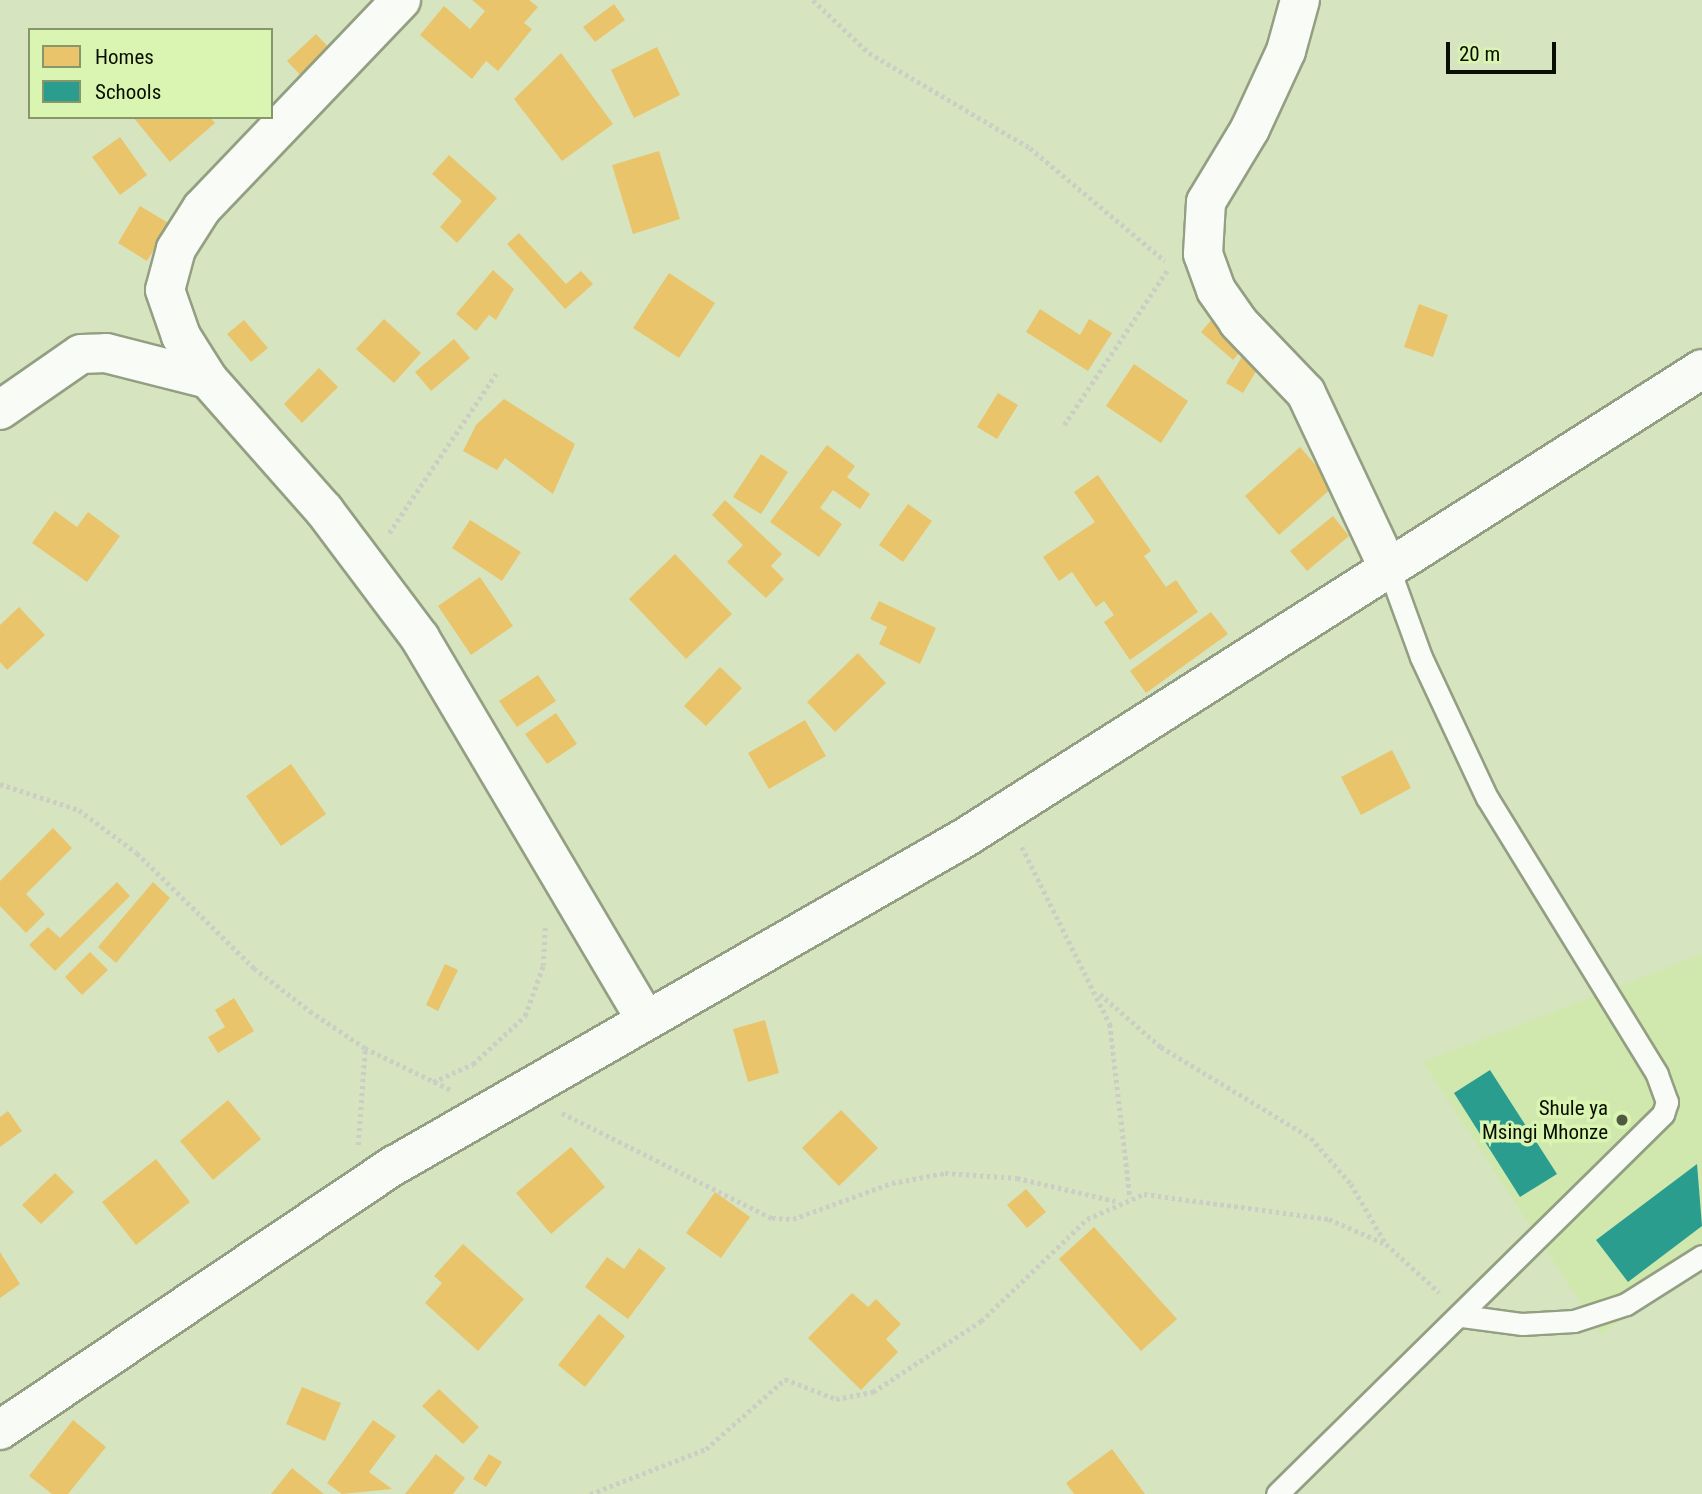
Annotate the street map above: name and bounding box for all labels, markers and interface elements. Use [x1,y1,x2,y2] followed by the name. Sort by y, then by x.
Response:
[28,28,273,119] legend
[1450,28,1560,72] scale bar
[1459,42,1500,66] text: 20 m
[95,45,154,69] text: Homes
[95,80,161,104] text: Schools
[1482,1095,1608,1145] place label: Shule ya Msingi Mhonze
[1614,1112,1630,1128] marker: Shule ya Msingi Mhonze

